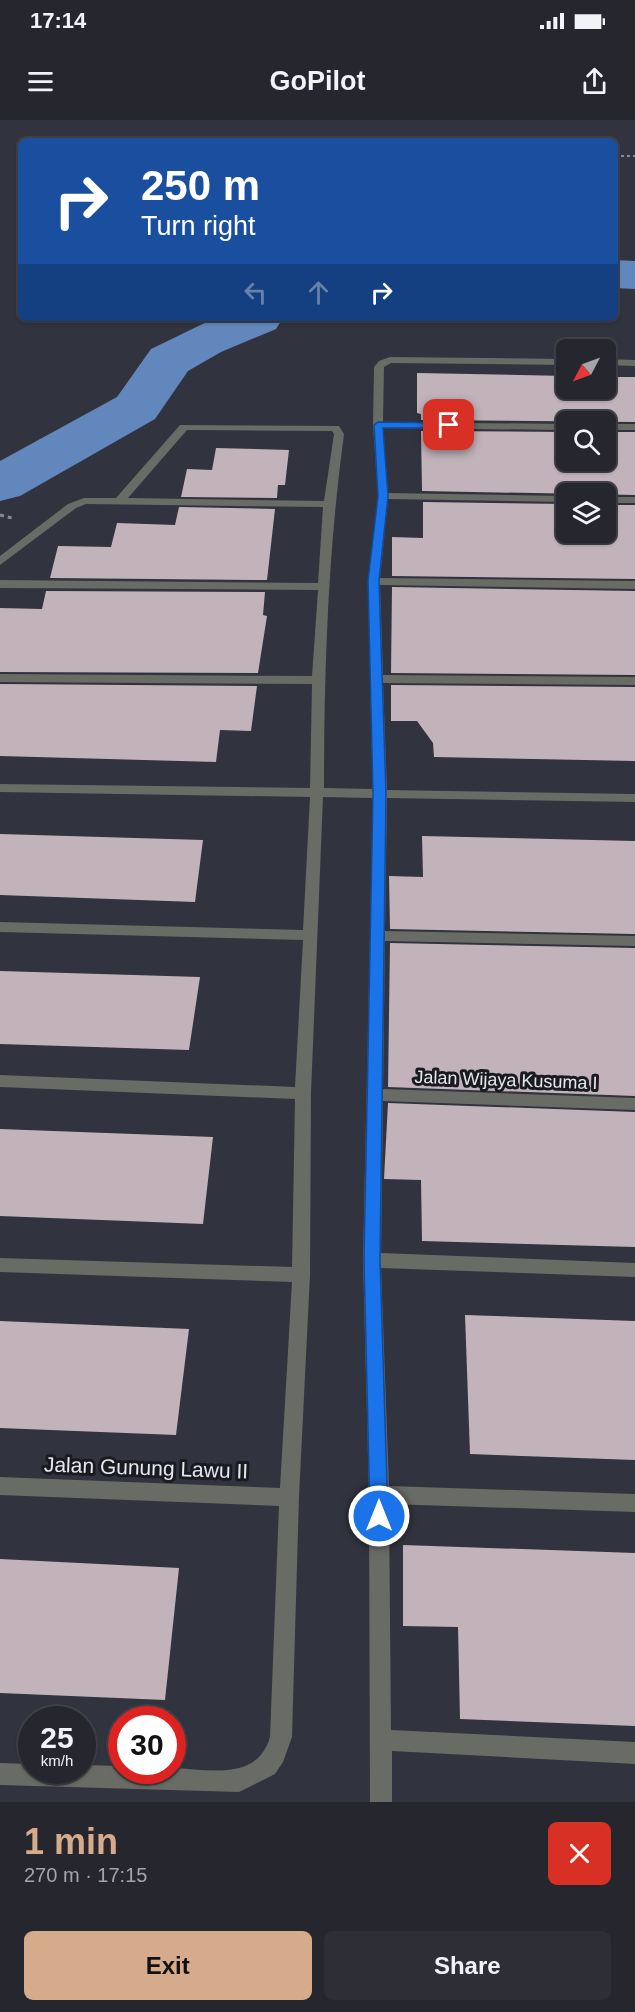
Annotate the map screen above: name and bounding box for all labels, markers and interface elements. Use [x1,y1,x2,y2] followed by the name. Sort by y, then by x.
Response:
[30,8,86,33] text: 17:14
[24,65,57,98] icon: menu
[578,65,611,98] icon: share
[270,66,366,96] text: GoPilot
[42,162,120,240] icon: right
[141,162,260,209] text: 250 m
[141,211,256,241] text: Turn right
[239,276,272,309] icon: left
[302,276,335,309] icon: ahead
[365,276,398,309] icon: right
[556,339,616,399] north arrow
[556,339,616,543] map controls
[423,399,474,450] pin
[432,408,465,441] icon: arrive
[556,411,616,471] button: search
[556,483,616,543] button: layers
[414,1067,598,1093] street label: Jalan Wijaya Kusuma I
[44,1452,249,1483] street label: Jalan Gunung Lawu II
[347,1484,411,1548] position arrow
[108,1706,186,1784] speed limit sign: 30
[40,1721,74,1754] text: 25
[41,1752,73,1769] text: km/h
[24,1821,118,1862] text: 1 min
[548,1822,611,1885] button: close
[24,1864,147,1886] text: 270 m · 17:15
[24,1931,312,2000] button: Exit
[324,1931,611,2000] button: Share

